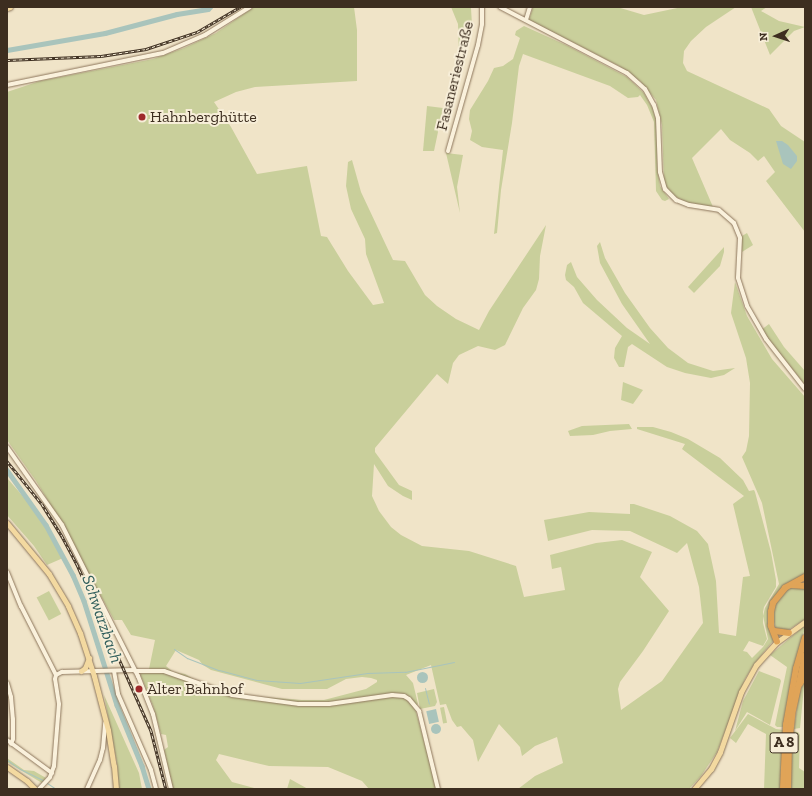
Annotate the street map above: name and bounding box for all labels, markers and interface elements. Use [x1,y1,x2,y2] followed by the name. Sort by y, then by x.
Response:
[756,16,796,56] north arrow
[432,19,478,133] street label: Fasaneriestraße
[757,32,770,41] text: N
[150,107,257,127] place label: Hahnberghütte
[137,112,147,122] marker: Hahnberghütte
[77,572,127,666] water label: Schwarzbach
[147,679,243,699] place label: Alter Bahnhof
[134,684,144,694] marker: Alter Bahnhof
[769,730,799,756] road number: A 8

